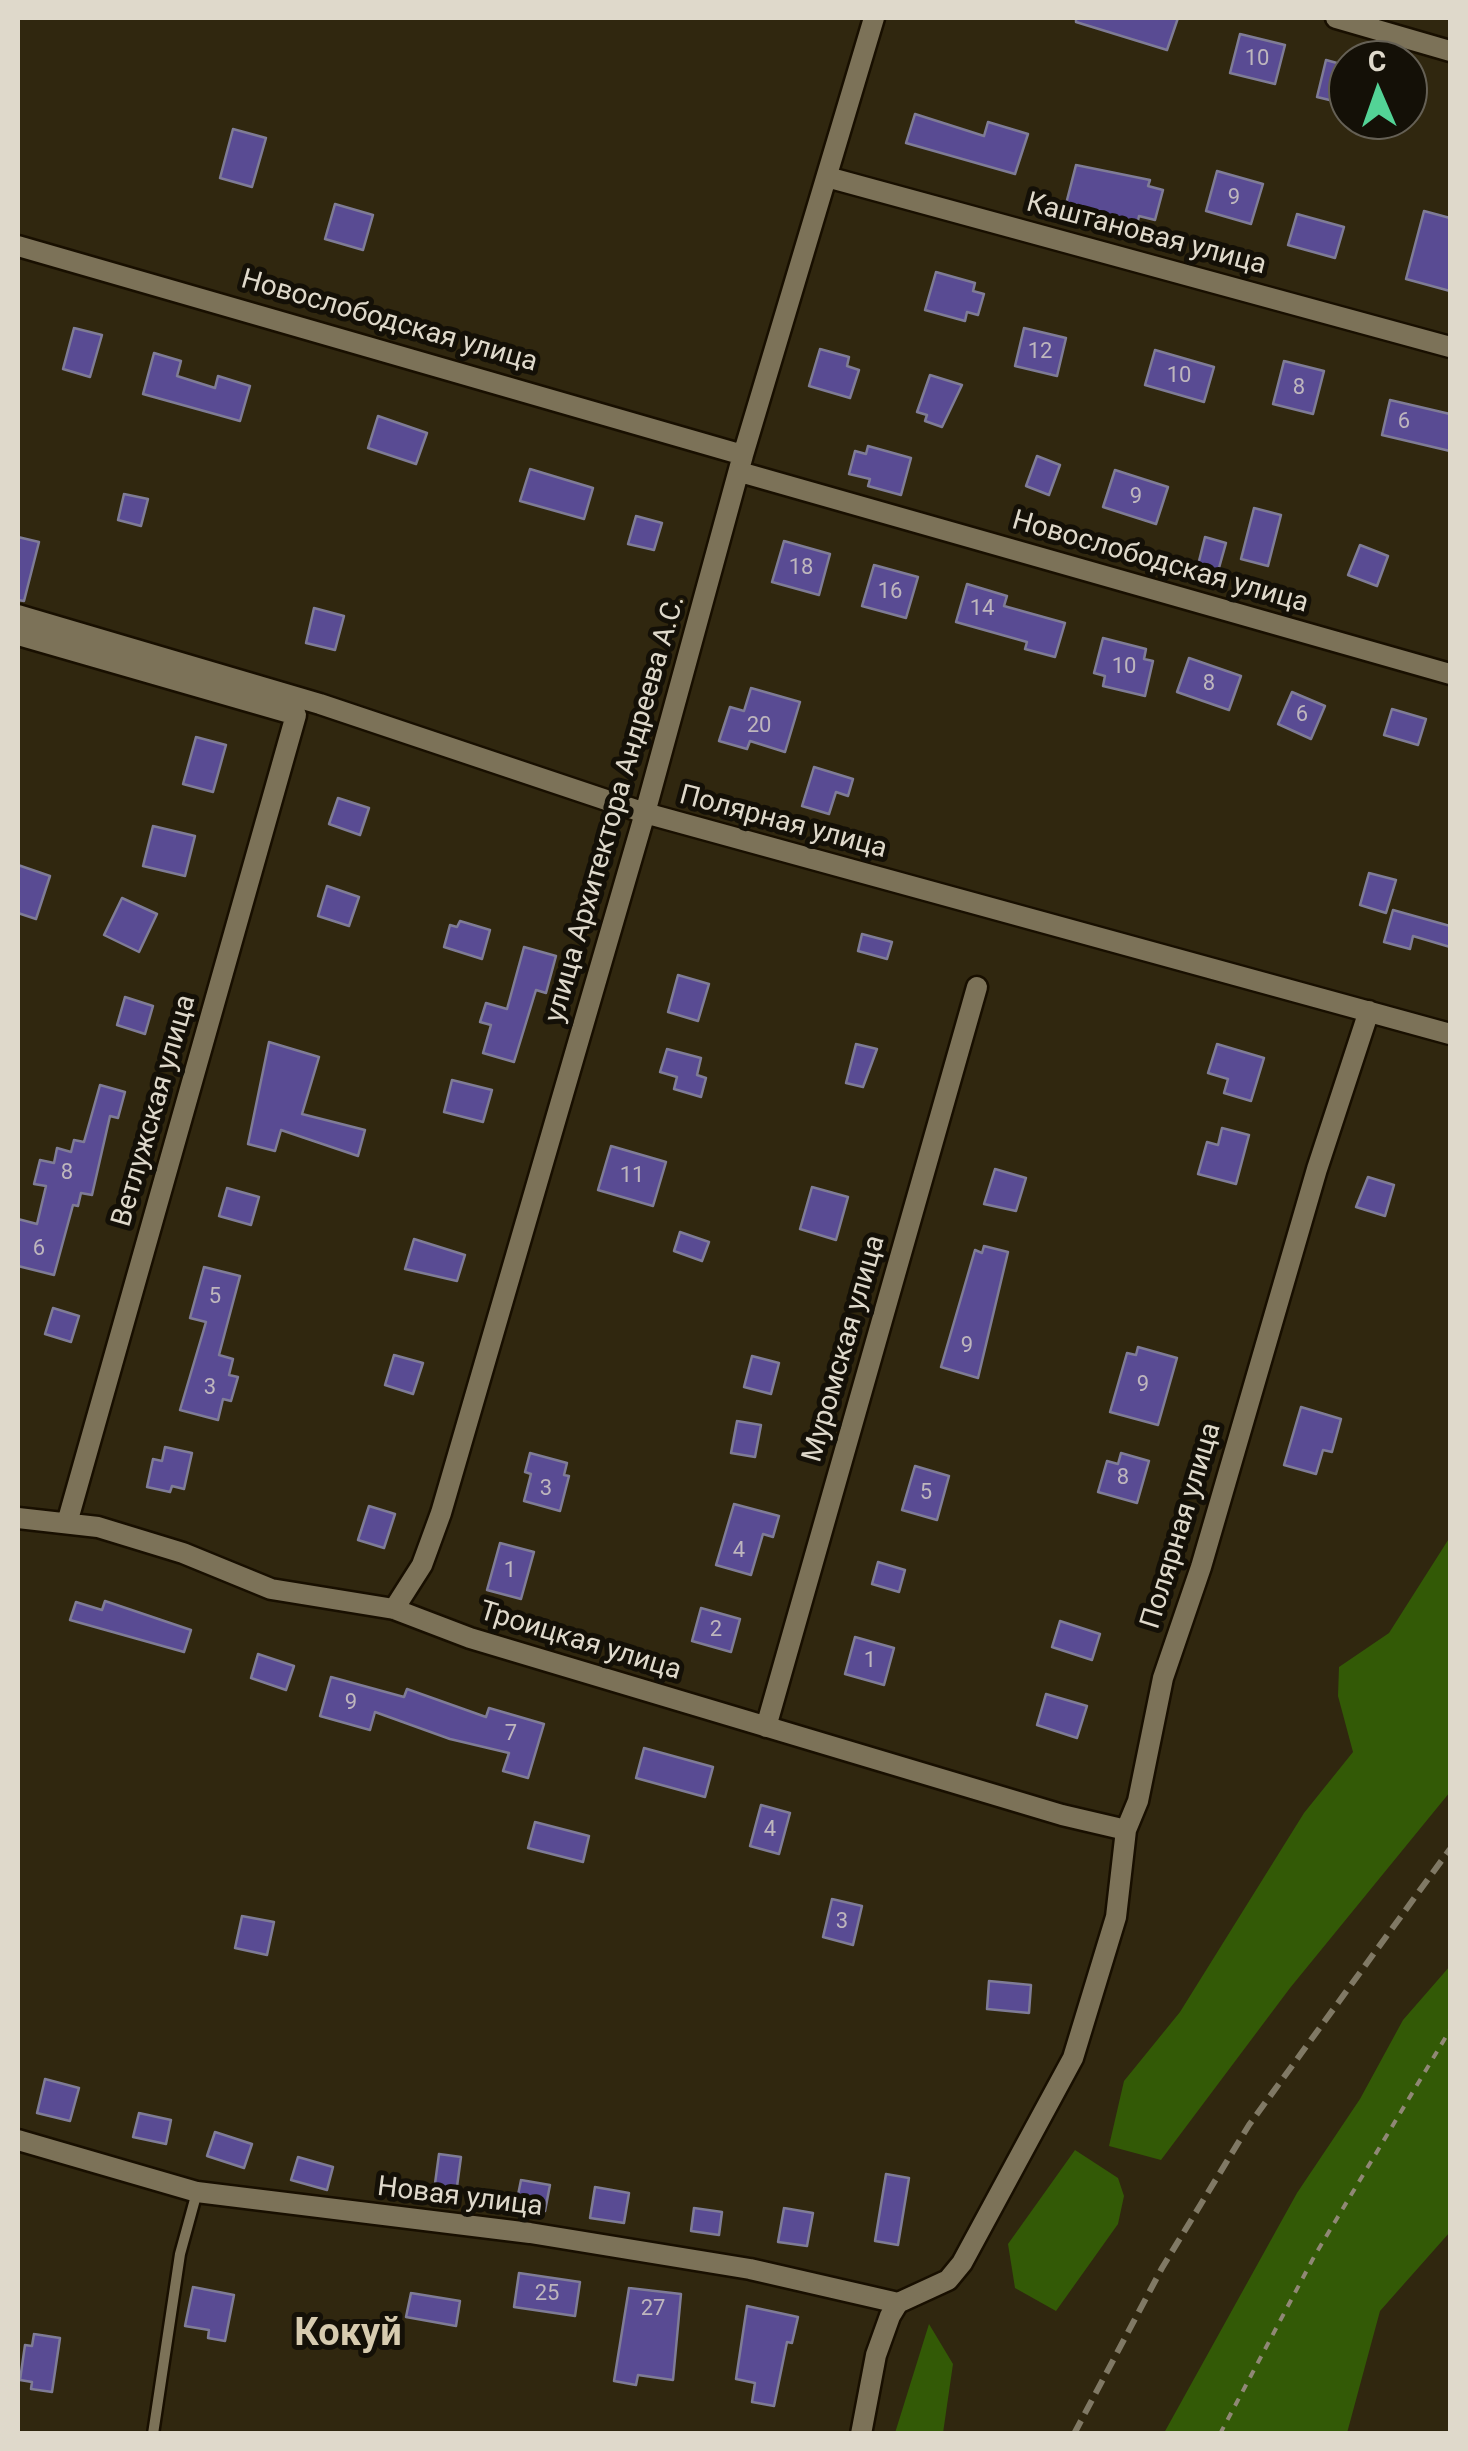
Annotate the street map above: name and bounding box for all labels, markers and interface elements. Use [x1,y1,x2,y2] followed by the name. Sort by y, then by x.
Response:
[1328,40,1428,140] north arrow
[1367,45,1387,78] text: С
[1245,46,1269,72] house number: 10
[1228,185,1240,211] house number: 9
[1022,187,1270,283] street label: Каштановая улица
[237,264,541,380] street label: Новослободская улица
[1028,339,1052,365] house number: 12
[1167,363,1191,389] house number: 10
[1293,375,1305,401] house number: 8
[1398,409,1410,435] house number: 6
[1130,484,1142,510] house number: 9
[1008,505,1312,621] street label: Новослободская улица
[789,555,813,581] house number: 18
[878,579,902,605] house number: 16
[539,591,693,1027] street label: улица Архитектора Андреева А.С.
[970,596,994,622] house number: 14
[1112,654,1136,680] house number: 10
[1203,671,1215,697] house number: 8
[1296,702,1308,728] house number: 6
[747,713,771,739] house number: 20
[676,779,890,867] street label: Полярная улица
[106,991,204,1231] street label: Ветлужская улица
[61,1160,73,1186] house number: 8
[620,1163,644,1189] house number: 11
[797,1232,893,1466] street label: Муромская улица
[33,1236,45,1262] house number: 6
[209,1284,221,1310] house number: 5
[961,1333,973,1359] house number: 9
[1137,1372,1149,1398] house number: 9
[204,1375,216,1401] house number: 3
[1135,1419,1229,1633] street label: Полярная улица
[1117,1465,1129,1491] house number: 8
[540,1476,552,1502] house number: 3
[920,1480,932,1506] house number: 5
[733,1538,745,1564] house number: 4
[504,1558,516,1584] house number: 1
[475,1595,685,1689] street label: Троицкая улица
[710,1617,722,1643] house number: 2
[864,1648,876,1674] house number: 1
[345,1690,357,1716] house number: 9
[505,1721,517,1747] house number: 7
[764,1817,776,1843] house number: 4
[836,1909,848,1935] house number: 3
[375,2171,545,2225] street label: Новая улица
[535,2281,559,2307] house number: 25
[641,2296,665,2322] house number: 27
[294,2312,402,2358] district label: Кокуй

